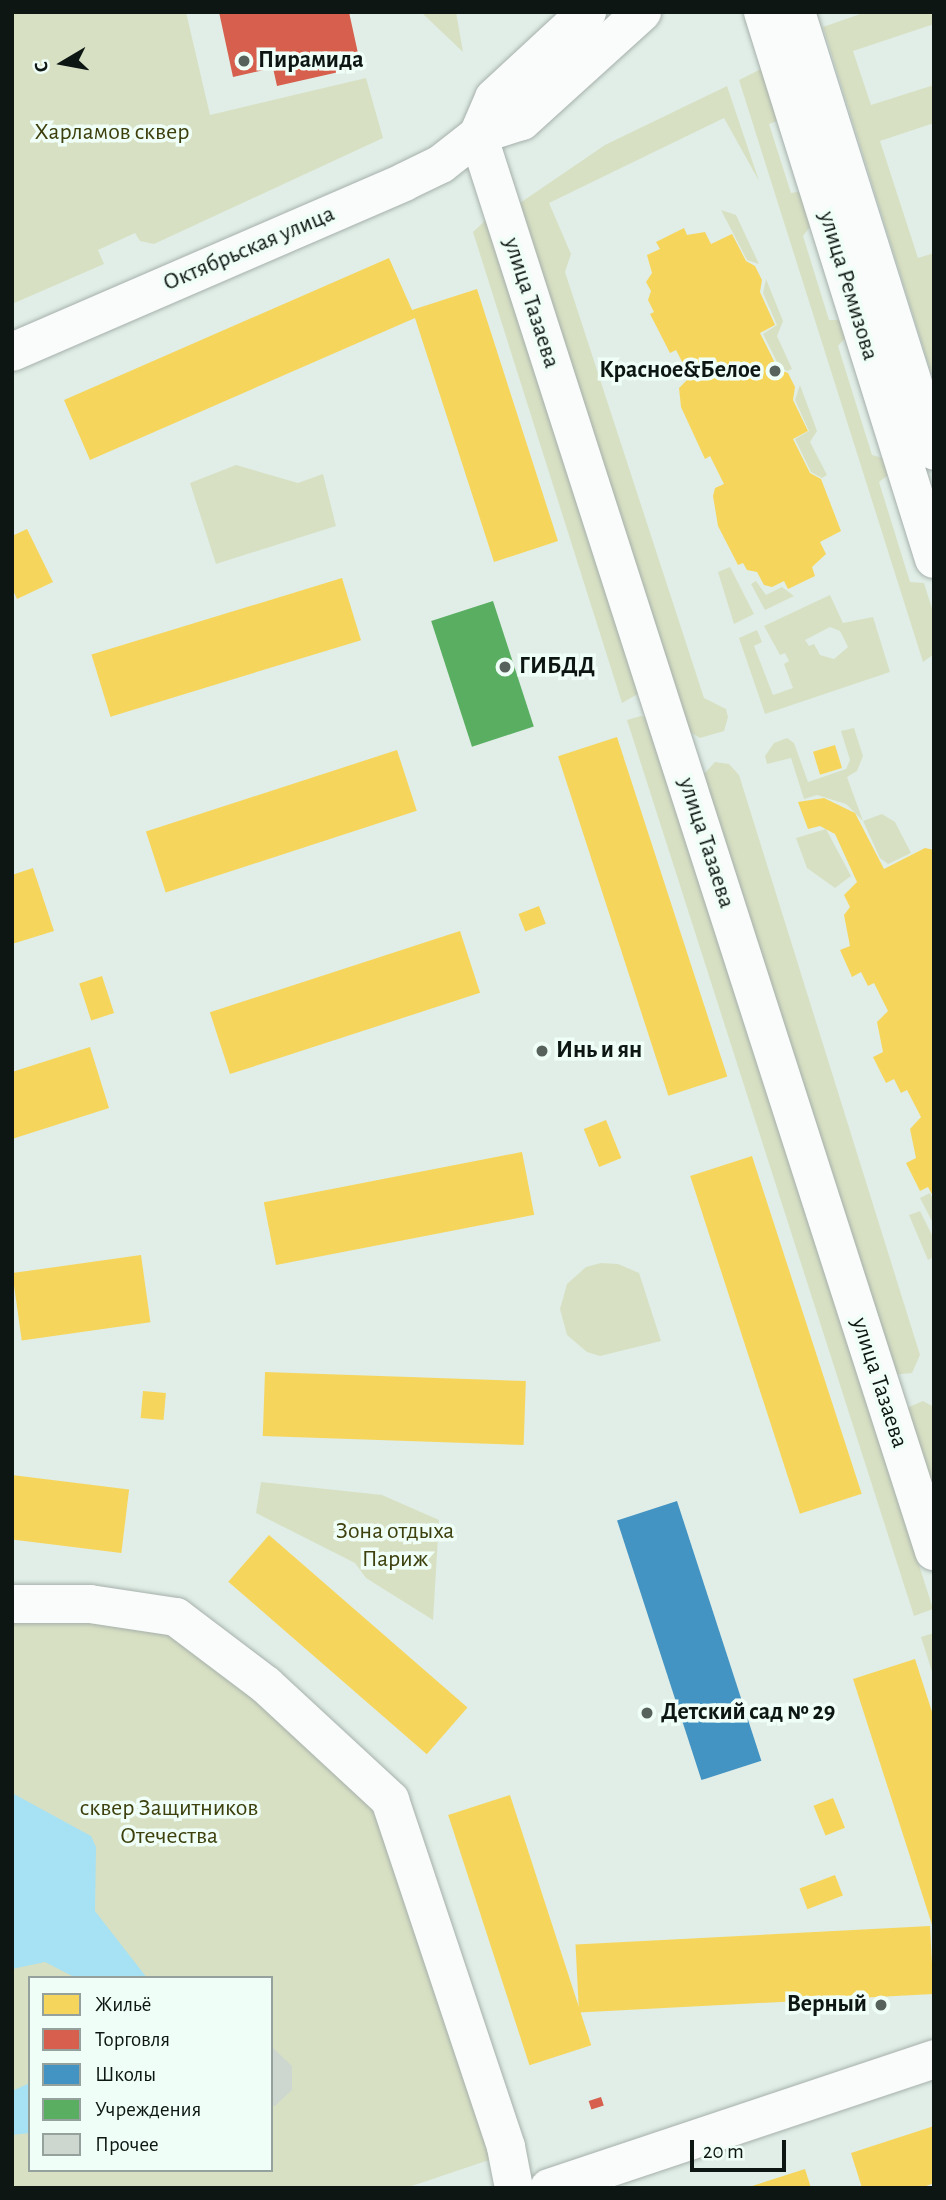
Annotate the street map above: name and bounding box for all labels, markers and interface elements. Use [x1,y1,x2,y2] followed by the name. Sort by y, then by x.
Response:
[28,28,98,98] north arrow
[258,47,364,75] place label: Пирамида
[236,53,252,69] marker: Пирамида
[32,60,52,74] text: С
[35,119,189,147] park label: Харламов сквер
[159,200,339,298] street label: Октябрьская улица
[812,208,884,364] street label: улица Ремизова
[496,234,566,372] street label: улица Тазаева
[599,357,761,385] place label: Красное&Белое
[767,363,783,379] marker: Красное&Белое
[519,653,595,681] place label: ГИБДД
[497,659,513,675] marker: ГИБДД
[671,774,741,912] street label: улица Тазаева
[556,1037,642,1065] place label: Инь и ян
[534,1043,550,1059] marker: Инь и ян
[844,1314,914,1452] street label: улица Тазаева
[336,1518,454,1574] park label: Зона отдыха Париж
[661,1699,835,1727] place label: Детский сад № 29
[639,1705,655,1721] marker: Детский сад № 29
[80,1795,258,1851] park label: сквер Защитников Отечества
[28,1976,273,2172] legend
[787,1991,867,2019] place label: Верный
[95,1994,151,2015] text: Жильё
[873,1997,889,2013] marker: Верный
[95,2029,170,2050] text: Торговля
[95,2064,156,2085] text: Школы
[95,2099,201,2120] text: Учреждения
[694,2126,790,2170] scale bar
[95,2134,159,2155] text: Прочее
[703,2141,744,2162] text: 20 m

